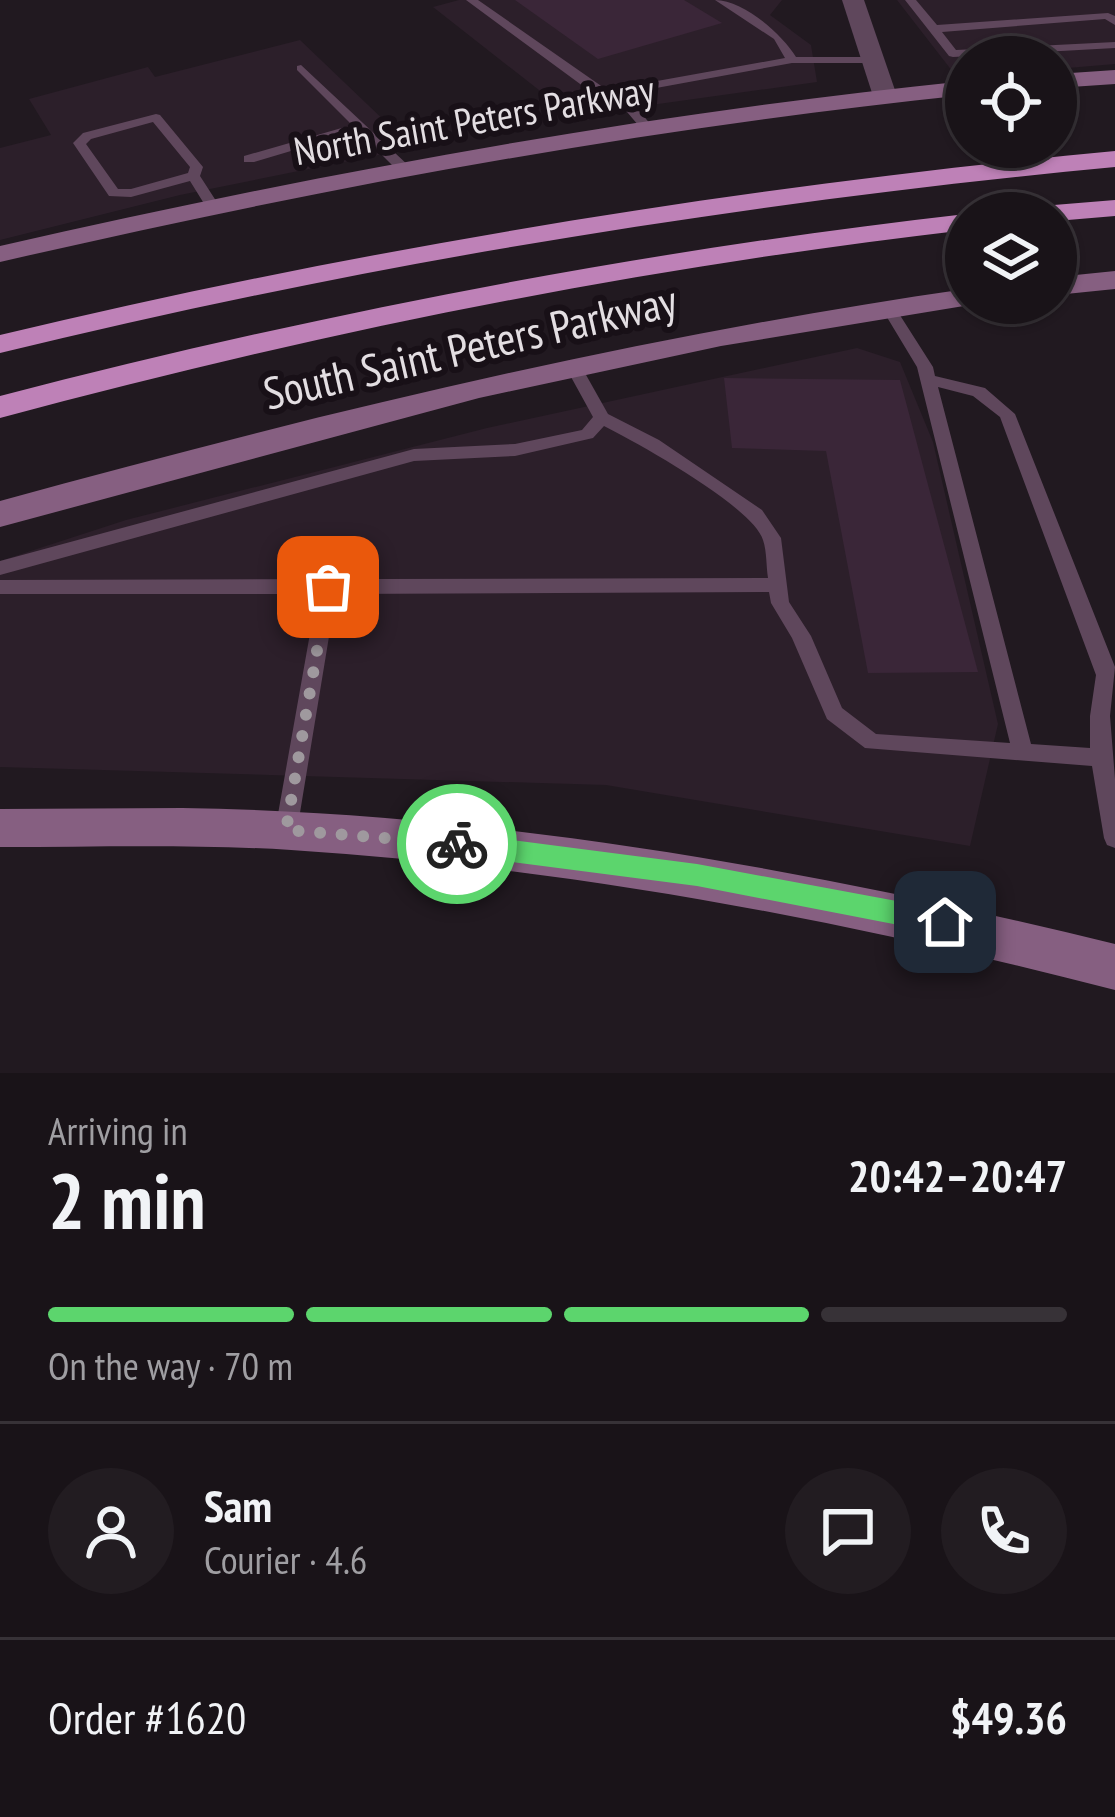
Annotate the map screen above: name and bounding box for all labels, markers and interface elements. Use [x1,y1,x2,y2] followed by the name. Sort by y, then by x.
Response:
[945,36,1077,324] map controls
[945,36,1077,168] button: locate
[290,63,658,176] street label: North Saint Peters Parkway
[945,192,1077,324] button: layers
[258,270,682,422] street label: South Saint Peters Parkway
[277,536,379,638] pin
[295,554,361,620] icon: bag
[397,784,517,904] courier
[424,811,490,877] icon: bike
[894,871,996,973] pin
[912,889,978,955] icon: home
[48,1105,188,1156] text: Arriving in
[848,1146,1067,1204] text: 20:42–20:47
[48,1150,206,1251] text: 2 min
[48,1340,293,1391] text: On the way · 70 m
[48,1468,174,1594] button: person
[785,1468,911,1594] button: chat
[941,1468,1067,1594] button: phone
[204,1476,272,1534] text: Sam
[204,1534,367,1585] text: Courier · 4.6
[48,1688,246,1746] text: Order #1620
[950,1688,1067,1746] text: $49.36

